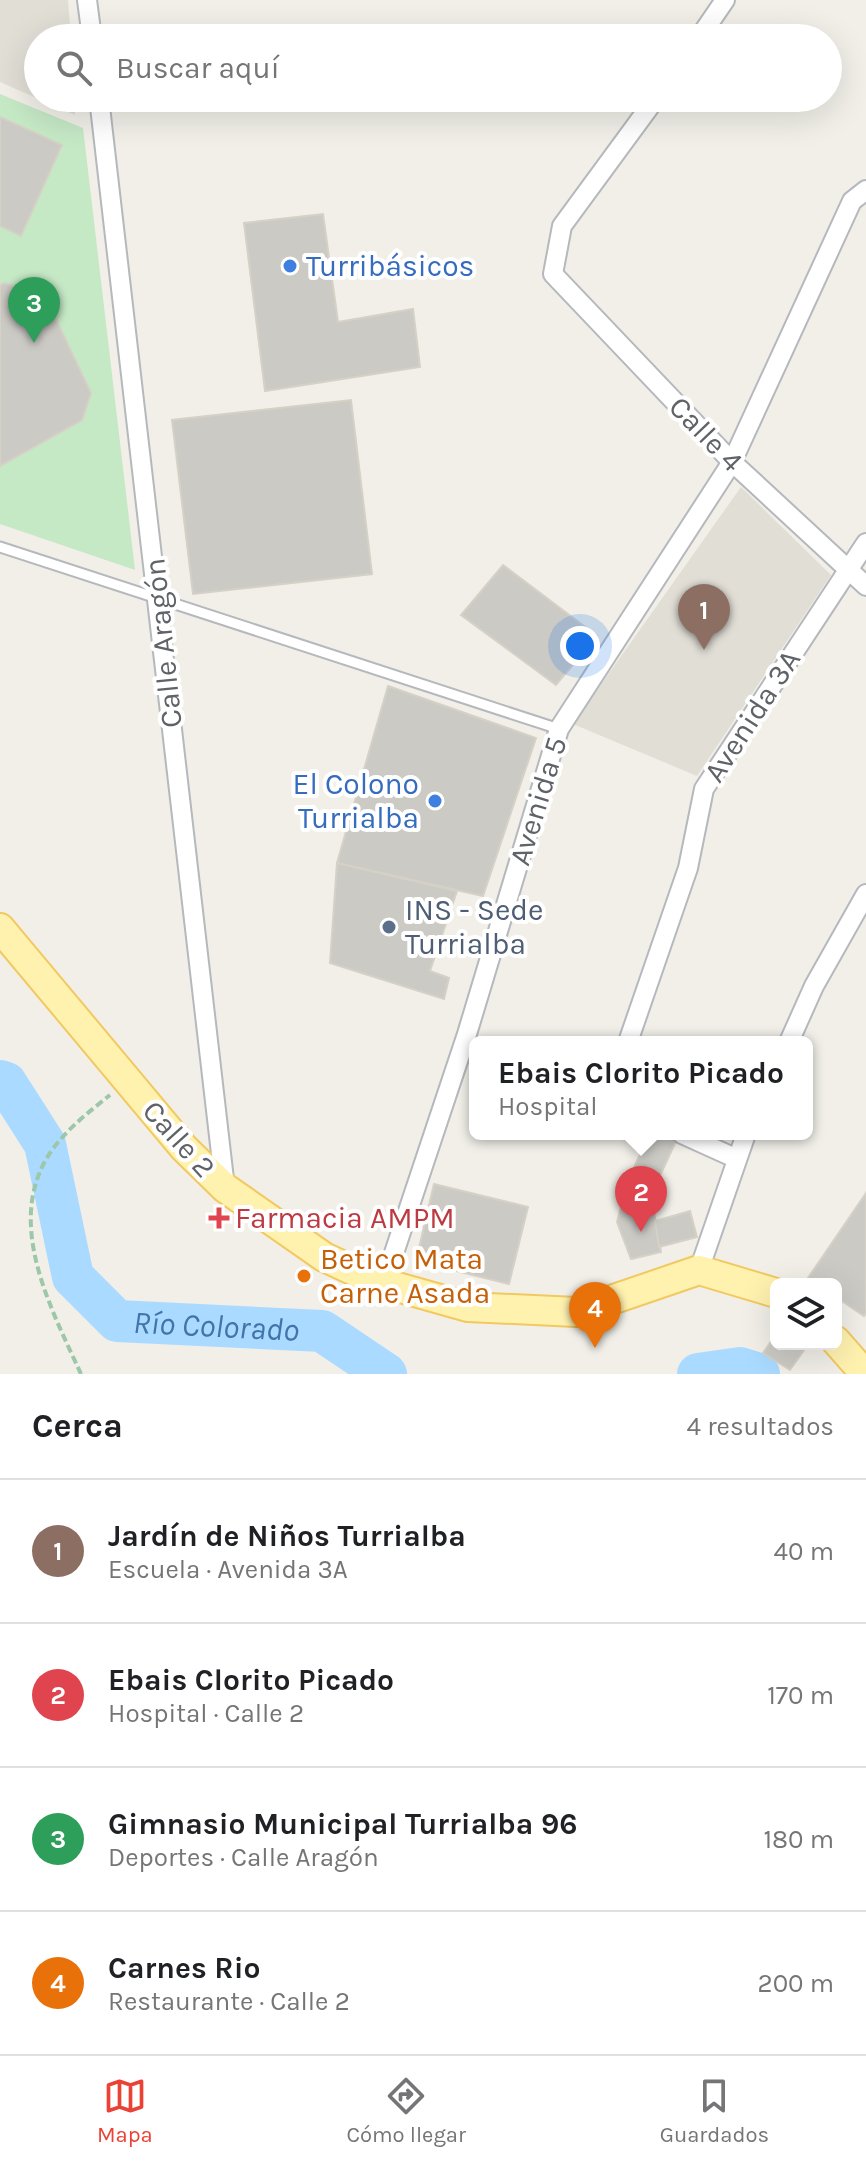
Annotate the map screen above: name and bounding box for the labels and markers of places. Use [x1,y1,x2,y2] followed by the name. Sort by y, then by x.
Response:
[306,248,474,284] place label: Turribásicos
[281,257,299,275] marker: Turribásicos
[8,277,60,343] pin: 3
[678,584,730,650] pin: 1
[293,766,419,836] place label: El Colono Turrialba
[426,792,444,810] marker: El Colono Turrialba
[405,892,543,962] place label: INS - Sede Turrialba
[380,918,398,936] marker: INS - Sede Turrialba
[615,1166,667,1232] pin: 2
[235,1200,455,1236] place label: Farmacia AMPM
[210,1209,228,1227] marker: Farmacia AMPM
[320,1241,490,1311] place label: Betico Mata Carne Asada
[295,1267,313,1285] marker: Betico Mata Carne Asada
[569,1282,621,1348] pin: 4

